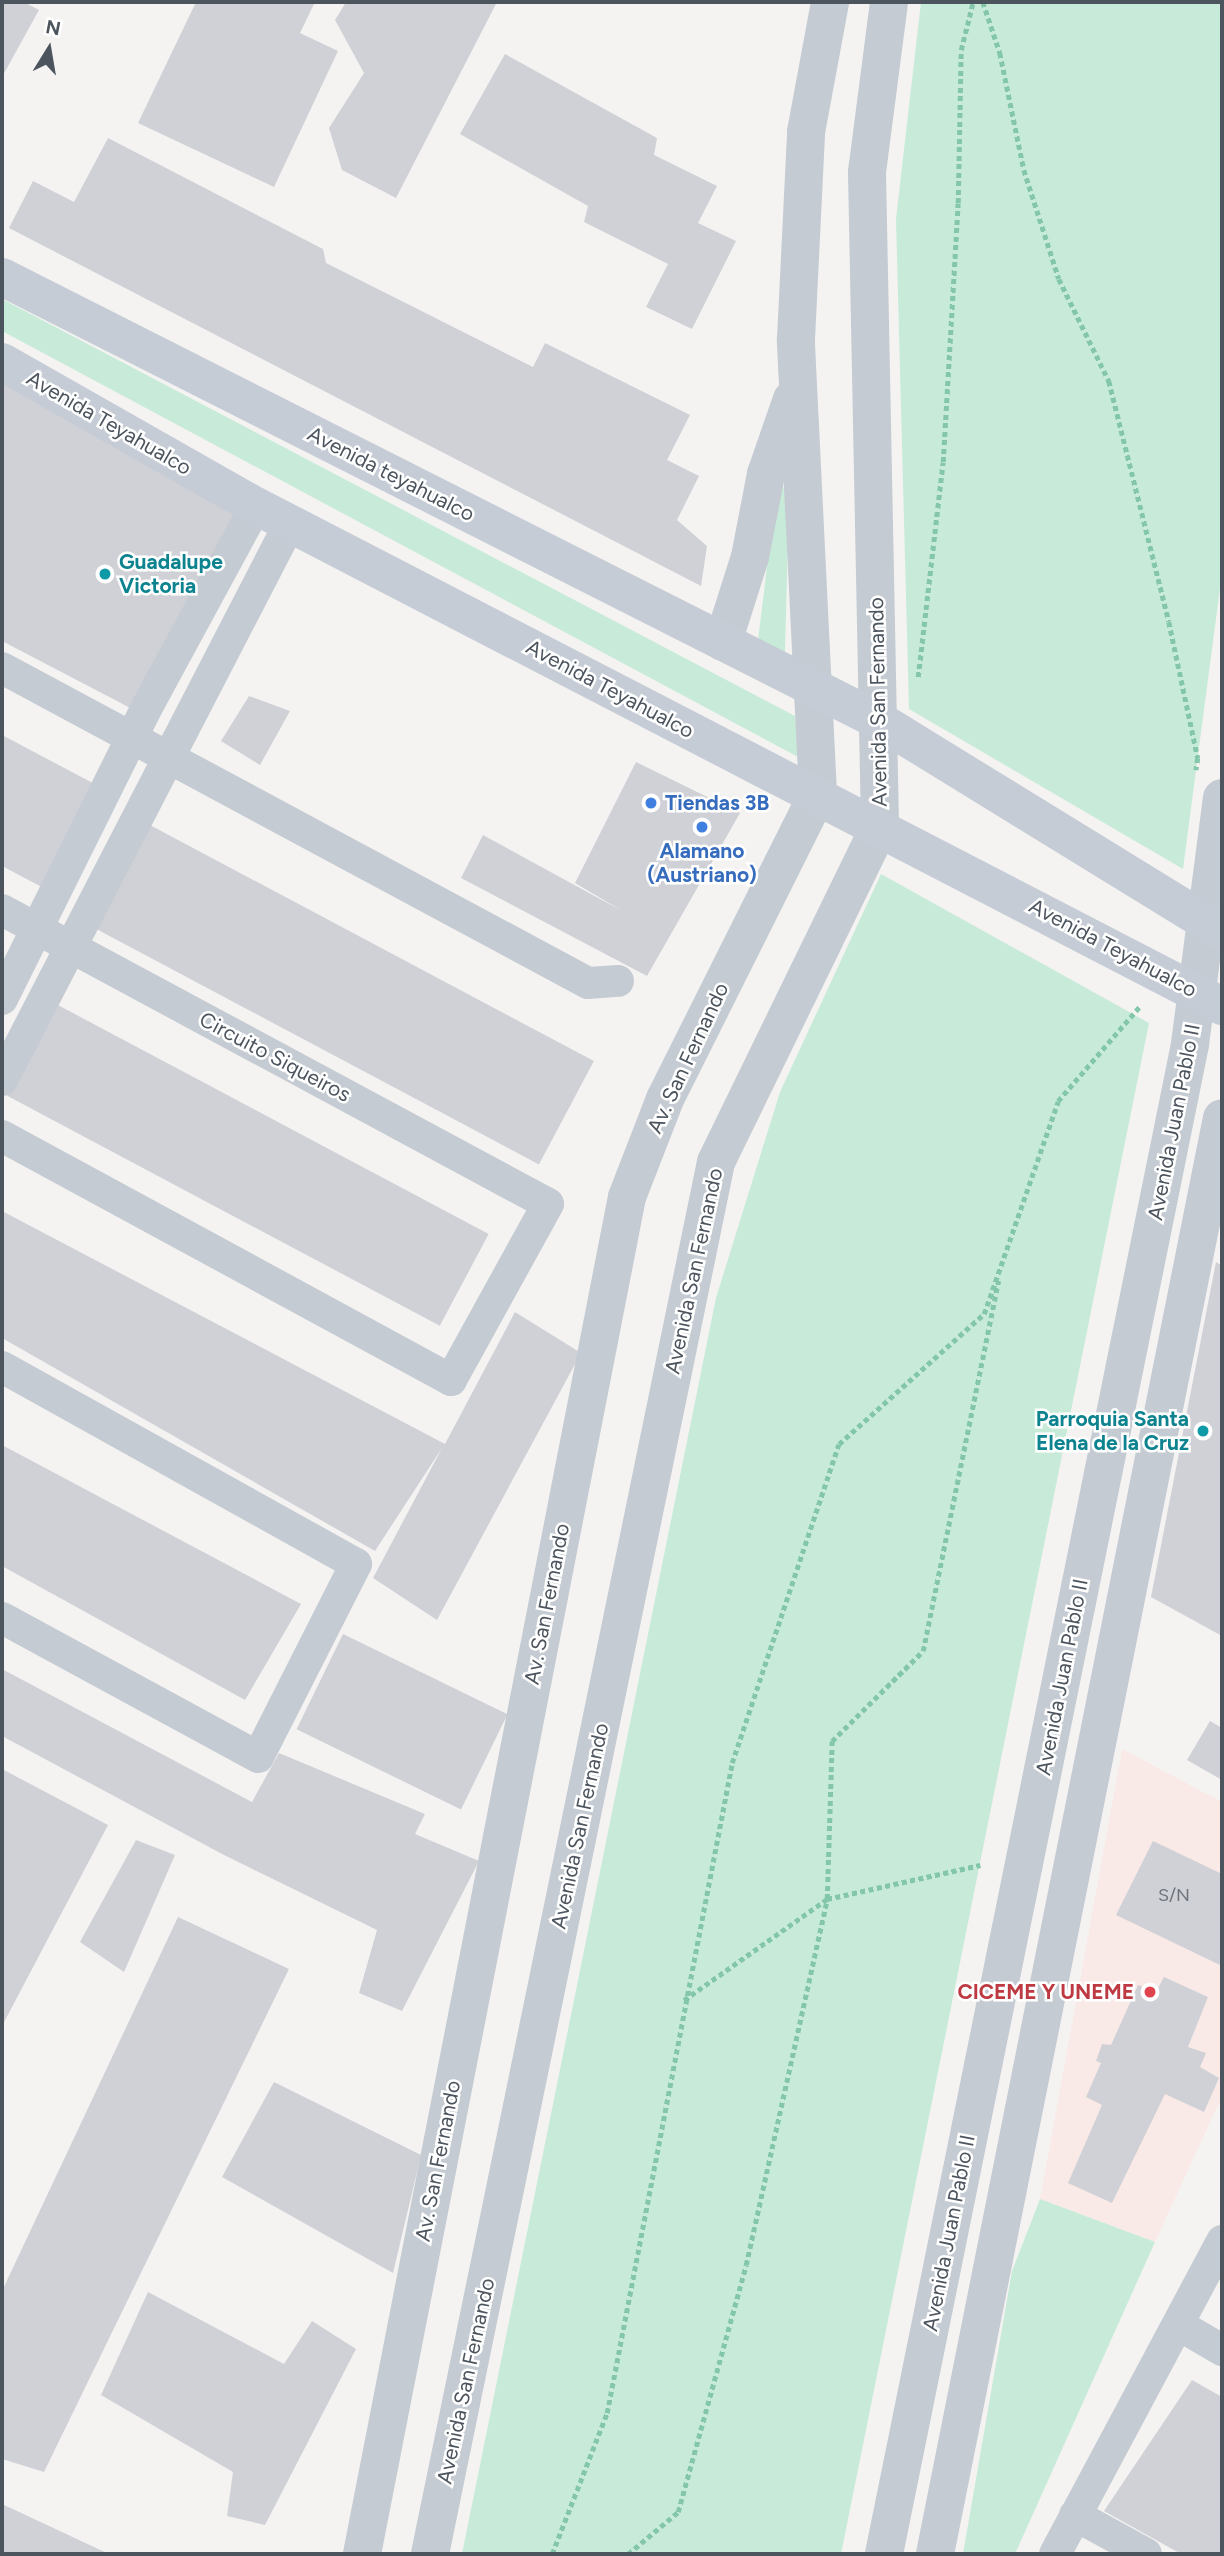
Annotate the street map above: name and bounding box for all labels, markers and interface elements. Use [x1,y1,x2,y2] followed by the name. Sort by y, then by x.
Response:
[14,14,84,84] north arrow
[44,15,63,41] text: N
[22,366,196,480] street label: Avenida Teyahualco
[303,421,479,527] street label: Avenida teyahualco
[119,549,223,599] place label: Guadalupe Victoria
[97,566,113,582] marker: Guadalupe Victoria
[864,597,892,807] street label: Avenida San Fernando
[522,634,698,744] street label: Avenida Teyahualco
[665,790,769,816] place label: Tiendas 3B
[643,795,659,811] marker: Tiendas 3B
[694,819,710,835] marker: Alamano (Austriano)
[647,838,757,888] place label: Alamano (Austriano)
[1025,893,1201,1003] street label: Avenida Teyahualco
[642,979,734,1137] street label: Av. San Fernando
[195,1007,355,1107] street label: Circuito Siqueiros
[1143,1022,1205,1222] street label: Avenida Juan Pablo II
[660,1166,728,1376] street label: Avenida San Fernando
[1036,1406,1189,1456] place label: Parroquia Santa Elena de la Cruz
[1195,1423,1211,1439] marker: Parroquia Santa Elena de la Cruz
[519,1521,575,1687] street label: Av. San Fernando
[1031,1577,1093,1777] street label: Avenida Juan Pablo II
[546,1721,614,1931] street label: Avenida San Fernando
[1158,1884,1190,1906] house number: S/N
[957,1979,1134,2005] place label: CICEME Y UNEME
[1140,1982,1160,2002] marker: CICEME Y UNEME
[410,2078,466,2244] street label: Av. San Fernando
[918,2133,980,2333] street label: Avenida Juan Pablo II
[432,2276,500,2486] street label: Avenida San Fernando

